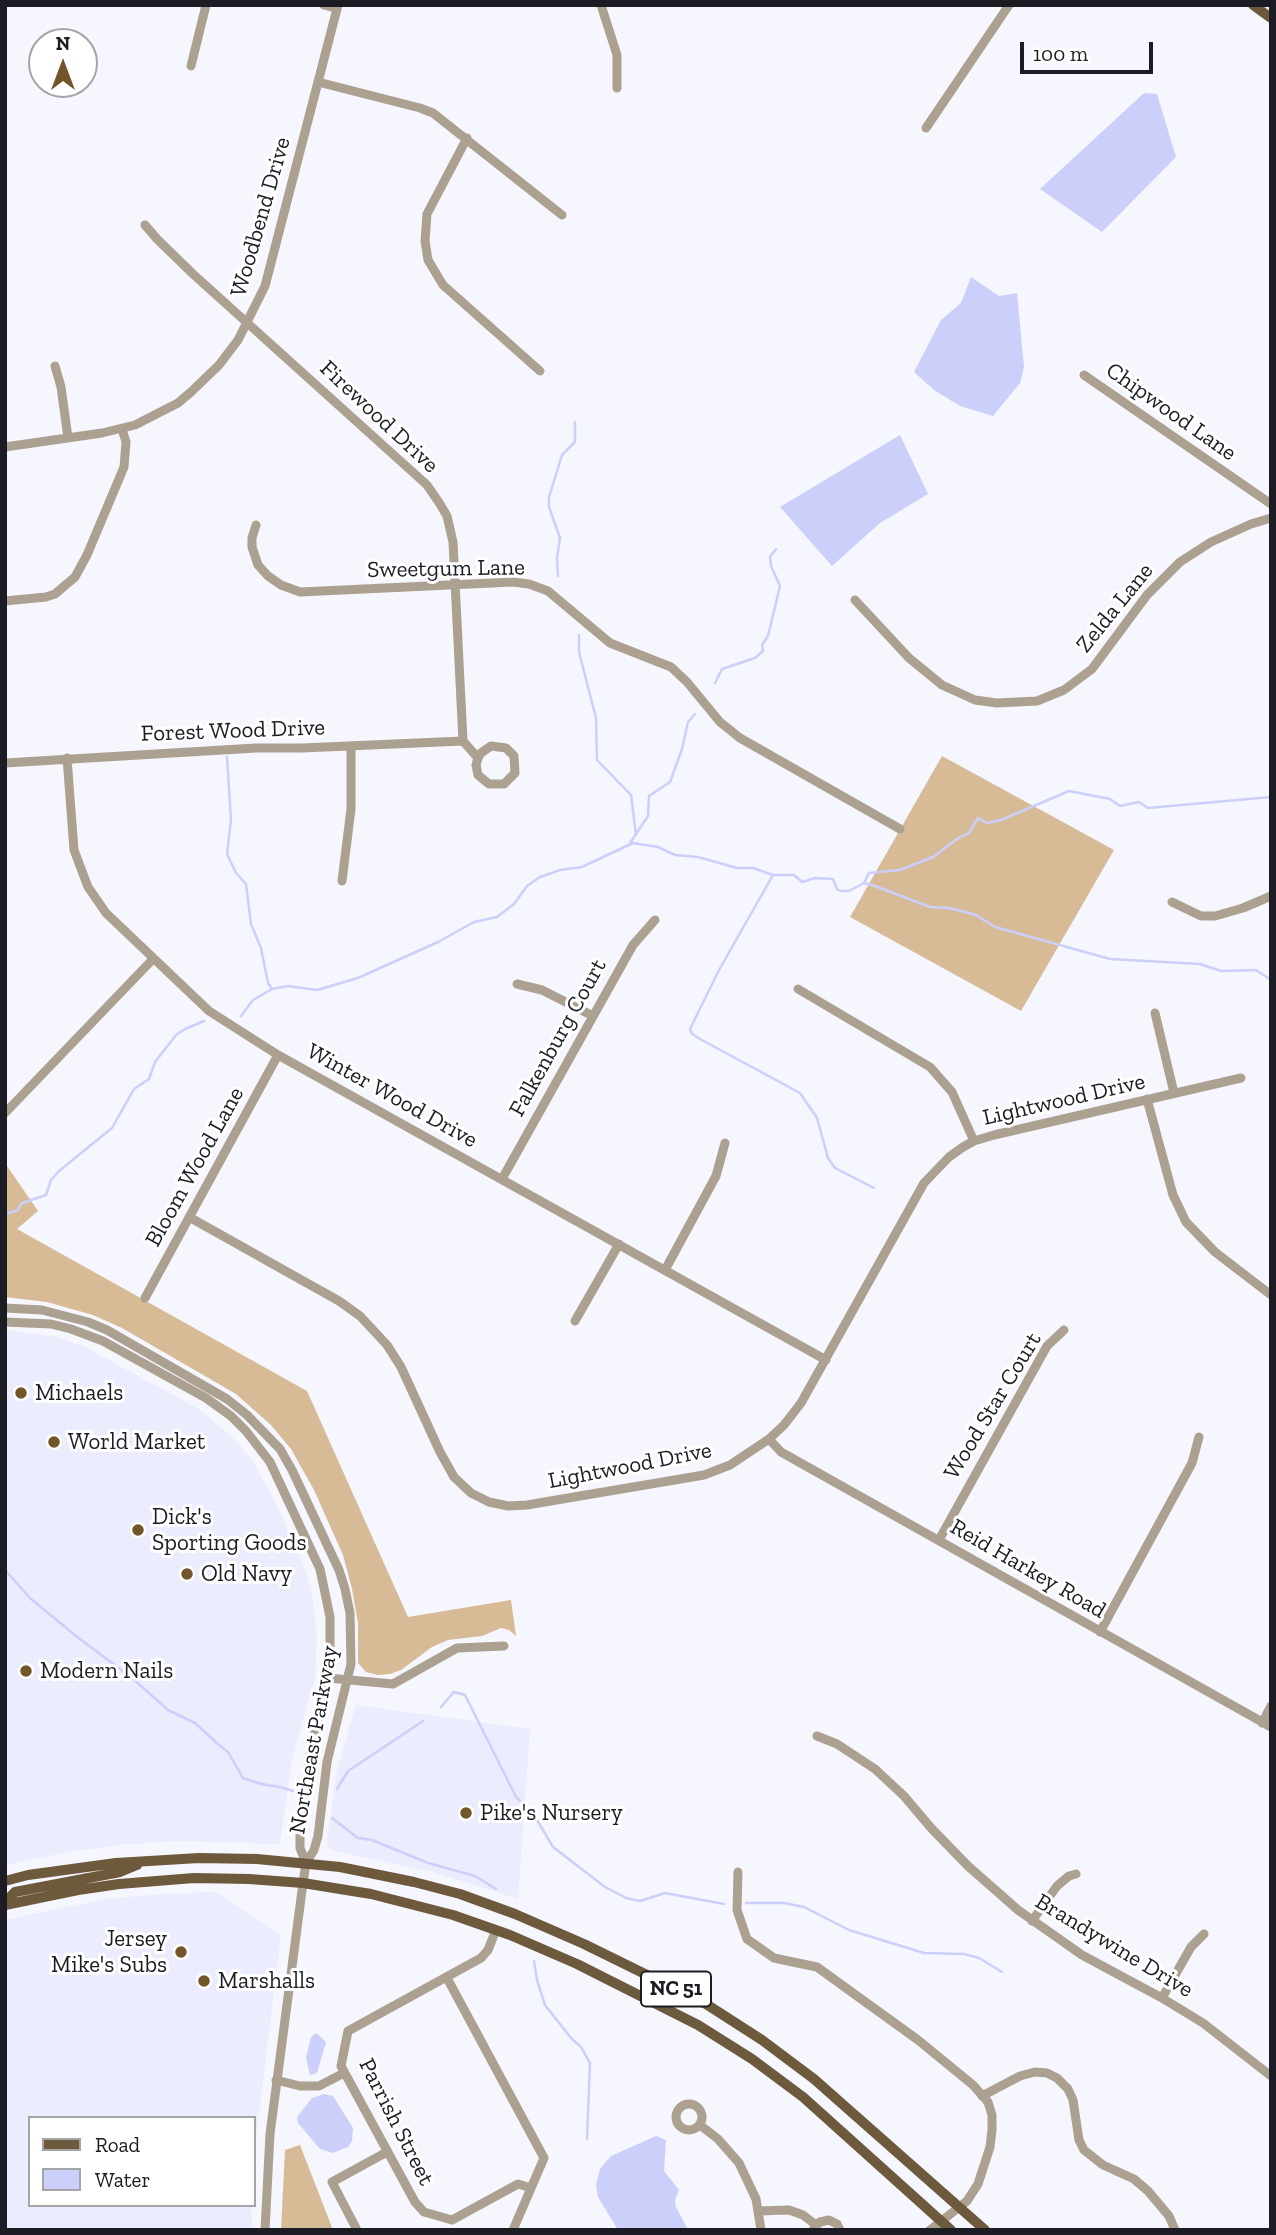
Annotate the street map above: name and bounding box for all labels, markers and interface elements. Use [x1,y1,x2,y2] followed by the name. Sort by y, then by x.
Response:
[28,28,98,98] north arrow
[1024,28,1157,72] scale bar
[56,32,70,55] text: N
[1033,41,1088,66] text: 100 m
[225,134,297,300] street label: Woodbend Drive
[314,355,444,479] street label: Firewood Drive
[1100,357,1242,467] street label: Chipwood Lane
[367,554,525,584] street label: Sweetgum Lane
[1071,558,1159,658] street label: Zelda Lane
[140,714,326,748] street label: Forest Wood Drive
[503,954,613,1122] street label: Falkenburg Court
[302,1038,482,1154] street label: Winter Wood Drive
[980,1068,1148,1132] street label: Lightwood Drive
[140,1082,250,1252] street label: Bloom Wood Lane
[938,1328,1048,1484] street label: Wood Star Court
[35,1379,123,1407] place label: Michaels
[13,1385,29,1401] marker: Michaels
[68,1428,205,1456] place label: World Market
[46,1434,62,1450] marker: World Market
[546,1437,714,1495] street label: Lightwood Drive
[152,1503,307,1557] place label: Dick's Sporting Goods
[945,1513,1111,1625] street label: Reid Harkey Road
[130,1522,146,1538] marker: Dick's Sporting Goods
[201,1560,292,1588] place label: Old Navy
[179,1566,195,1582] marker: Old Navy
[284,1644,344,1836] street label: Northeast Parkway
[40,1657,173,1685] place label: Modern Nails
[18,1663,34,1679] marker: Modern Nails
[480,1799,623,1827] place label: Pike's Nursery
[458,1805,474,1821] marker: Pike's Nursery
[1030,1888,1198,2004] street label: Brandywine Drive
[51,1925,167,1979] place label: Jersey Mike's Subs
[173,1944,189,1960] marker: Jersey Mike's Subs
[218,1967,315,1995] place label: Marshalls
[641,1972,711,2007] road number: NC 51
[196,1973,212,1989] marker: Marshalls
[352,2054,440,2190] street label: Parrish Street
[28,2116,256,2207] legend
[95,2132,140,2157] text: Road
[95,2167,150,2192] text: Water

